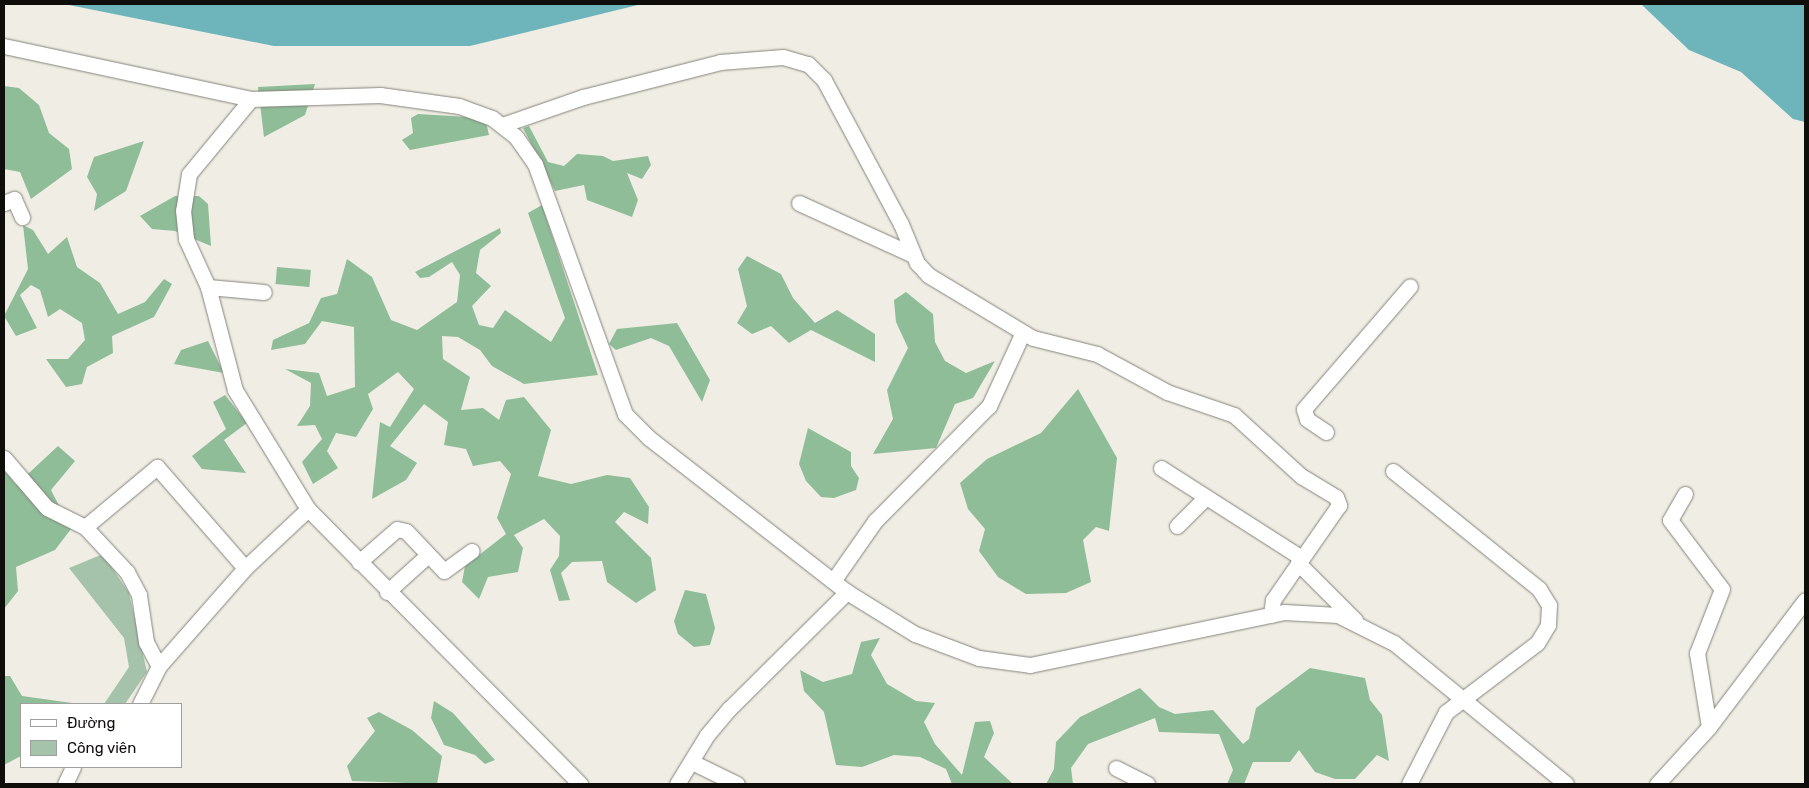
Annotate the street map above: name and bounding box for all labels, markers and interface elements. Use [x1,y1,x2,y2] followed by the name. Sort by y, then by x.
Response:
[20,703,182,768] legend
[67,714,115,732] text: Đường
[67,739,136,757] text: Công viên

